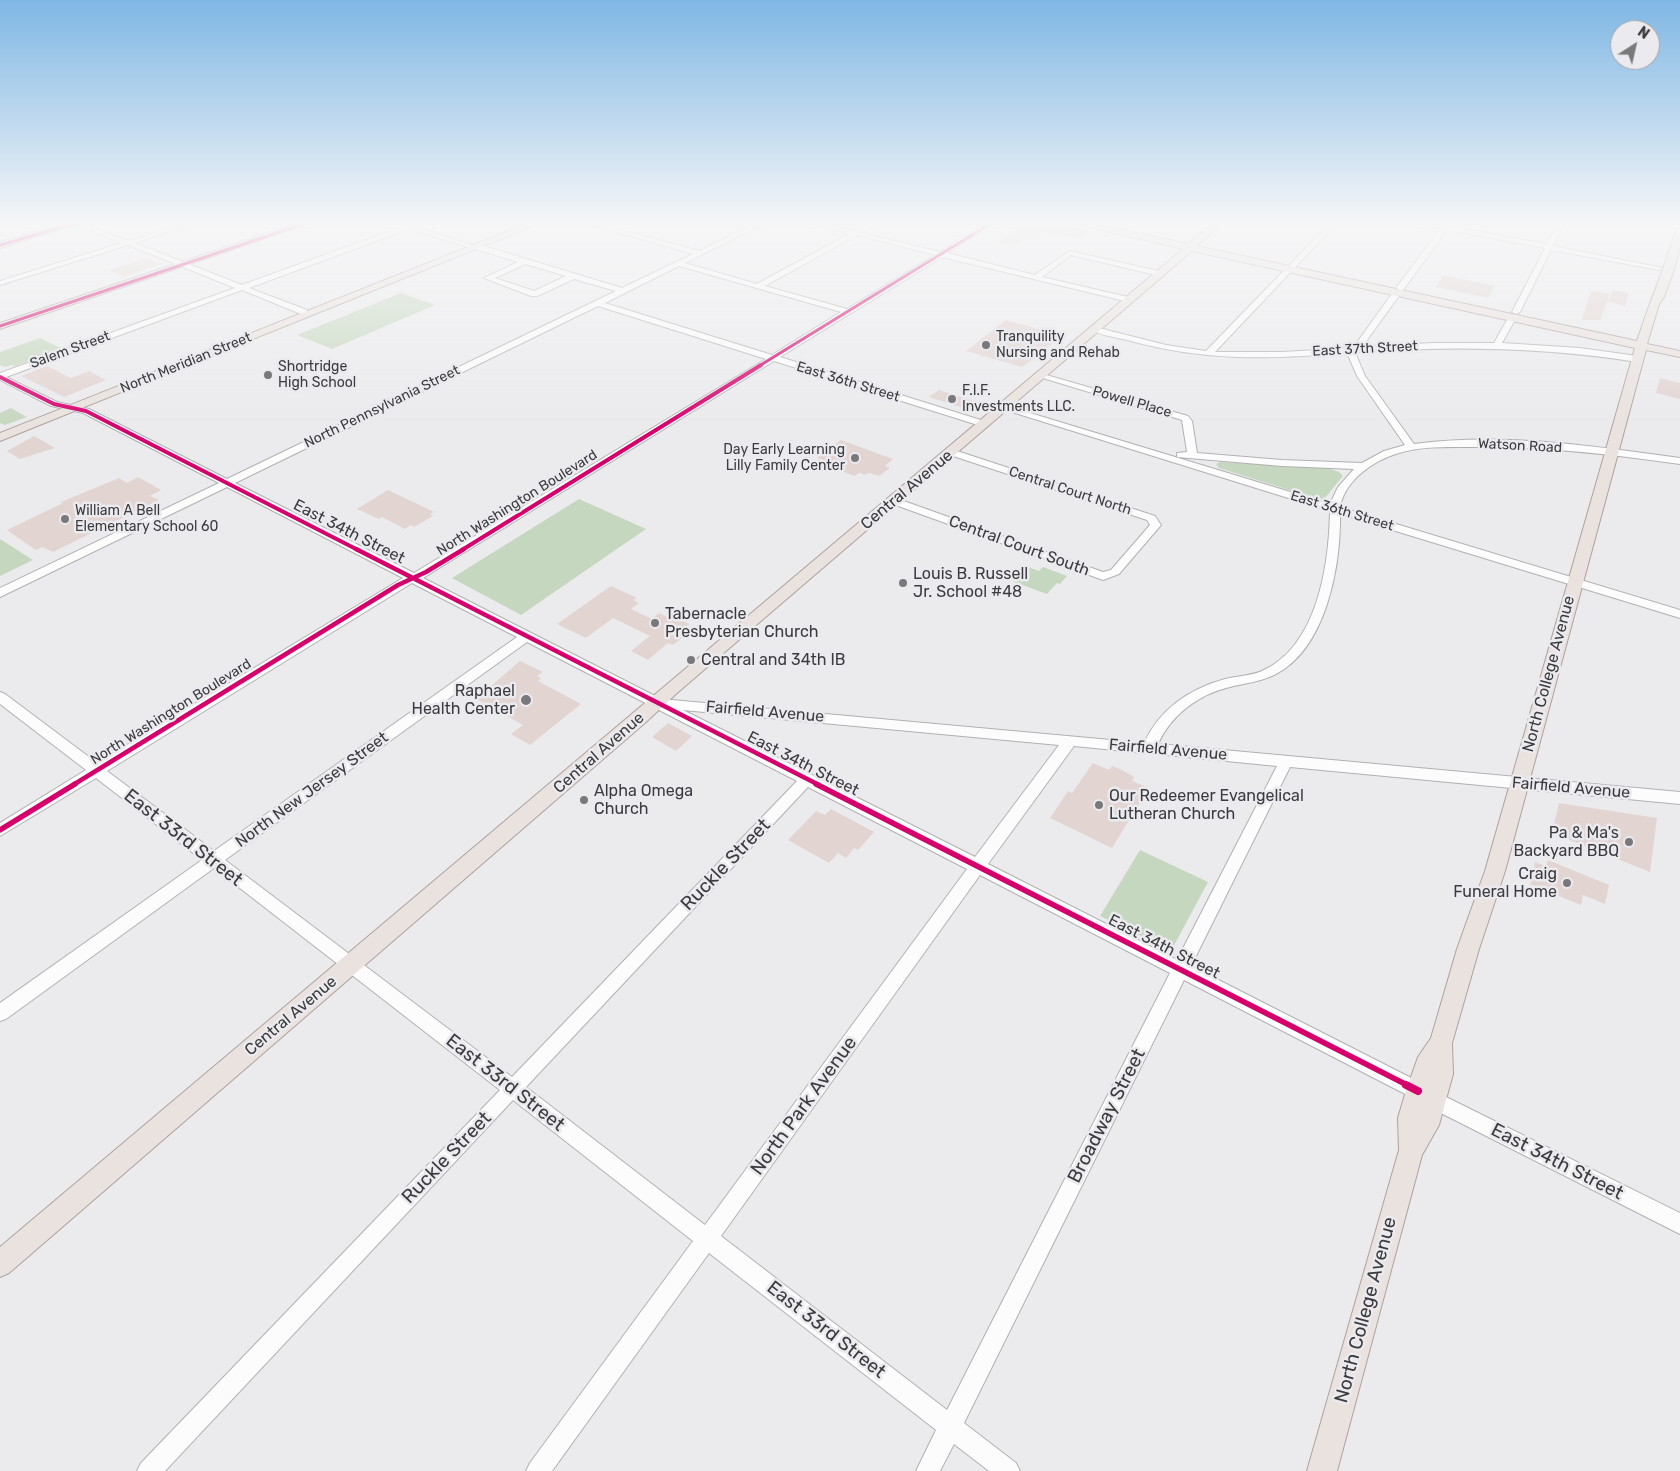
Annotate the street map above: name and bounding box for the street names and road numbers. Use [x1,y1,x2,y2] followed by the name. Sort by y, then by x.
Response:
[28,328,112,372] street label: Salem Street
[118,329,254,397] street label: North Meridian Street
[1312,338,1418,360] street label: East 37th Street
[794,358,902,406] street label: East 36th Street
[301,362,463,452] street label: North Pennsylvania Street
[1090,383,1174,421] street label: Powell Place
[1477,435,1563,457] street label: Watson Road
[857,446,957,534] street label: Central Avenue
[434,447,600,559] street label: North Washington Boulevard
[1007,463,1133,519] street label: Central Court North
[1288,487,1396,535] street label: East 36th Street
[290,496,408,568] street label: East 34th Street
[946,512,1092,580] street label: Central Court South
[1519,594,1579,754] street label: North College Avenue
[88,656,254,768] street label: North Washington Boulevard
[705,697,825,727] street label: Fairfield Avenue
[550,708,648,798] street label: Central Avenue
[232,728,392,852] street label: North New Jersey Street
[744,728,862,800] street label: East 34th Street
[1108,735,1228,765] street label: Fairfield Avenue
[1511,773,1631,803] street label: Fairfield Avenue
[119,785,247,891] street label: East 33rd Street
[676,814,776,916] street label: Ruckle Street
[1105,911,1223,983] street label: East 34th Street
[241,972,341,1060] street label: Central Avenue
[441,1030,569,1136] street label: East 33rd Street
[746,1032,862,1180] street label: North Park Avenue
[1063,1045,1151,1187] street label: Broadway Street
[397,1107,497,1209] street label: Ruckle Street
[1487,1119,1627,1205] street label: East 34th Street
[1330,1215,1402,1405] street label: North College Avenue
[762,1277,890,1383] street label: East 33rd Street

